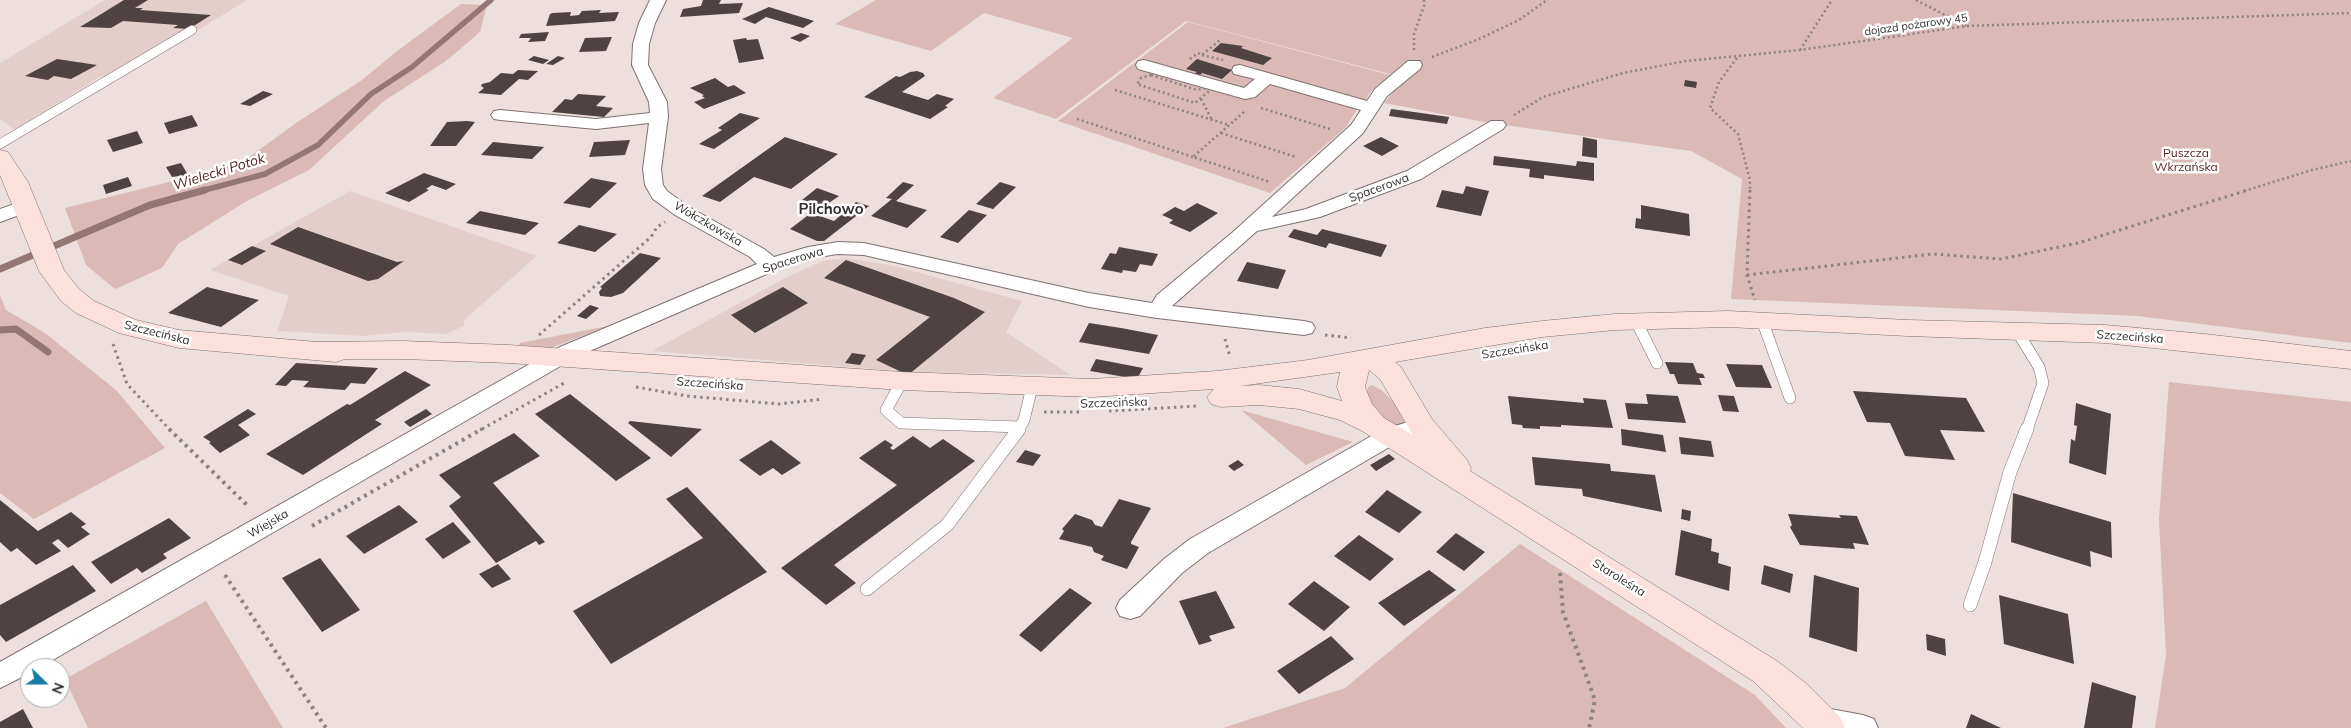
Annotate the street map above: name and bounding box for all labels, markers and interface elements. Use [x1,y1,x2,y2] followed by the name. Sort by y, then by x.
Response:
[1864,11,1968,39] street label: dojazd pożarowy 45
[2154,146,2218,174] park label: Puszcza Wkrzańska
[171,150,267,194] water label: Wielecki Potok
[1347,170,1411,206] street label: Spacerowa
[671,199,745,249] street label: Wołczkowska
[798,200,864,218] district label: Pilchowo
[761,244,825,276] street label: Spacerowa
[123,318,191,348] street label: Szczecińska
[2096,327,2164,347] street label: Szczecińska
[1481,338,1549,362] street label: Szczecińska
[676,374,744,394] street label: Szczecińska
[1080,395,1148,411] street label: Szczecińska
[245,507,291,541] street label: Wiejska
[1590,556,1648,600] street label: Staroleśna
[20,658,70,708] north arrow
[48,680,68,697] text: N

